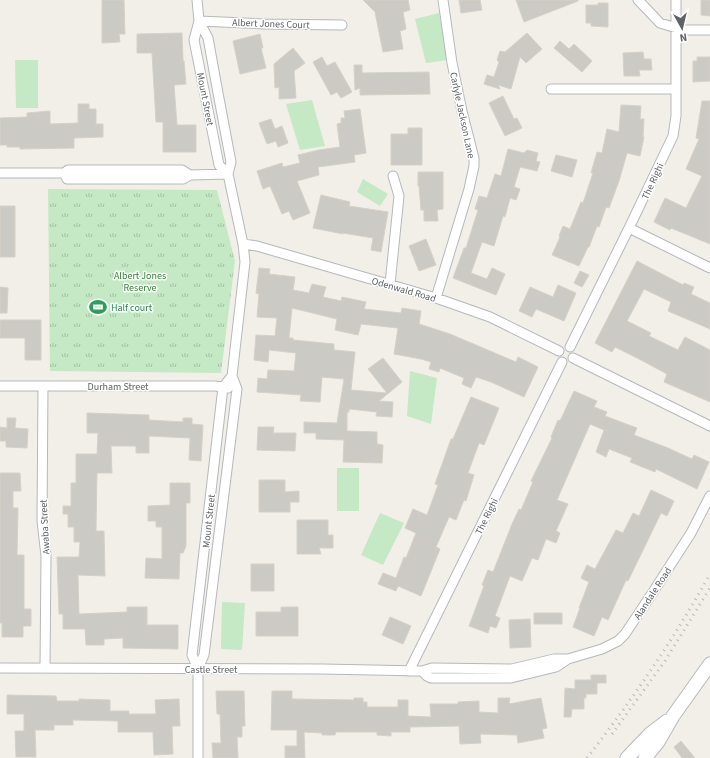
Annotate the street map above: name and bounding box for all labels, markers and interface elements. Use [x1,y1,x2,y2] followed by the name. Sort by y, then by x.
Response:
[662,8,702,48] north arrow
[232,16,311,32] street label: Albert Jones Court
[679,29,688,45] text: N
[193,71,217,128] street label: Mount Street
[446,71,478,160] street label: Carlyle Jackson Lane
[638,161,667,202] street label: The Righi
[114,269,166,295] park label: Albert Jones Reserve
[370,274,438,306] street label: Odenwald Road
[88,297,108,317] sports icon: Half court
[111,301,153,315] place label: Half court
[88,380,149,394] street label: Durham Street
[199,493,219,549] street label: Mount Street
[472,496,502,537] street label: The Righi
[37,498,53,555] street label: Awaba Street
[631,565,675,623] street label: Alandale Road
[185,663,238,677] street label: Castle Street

